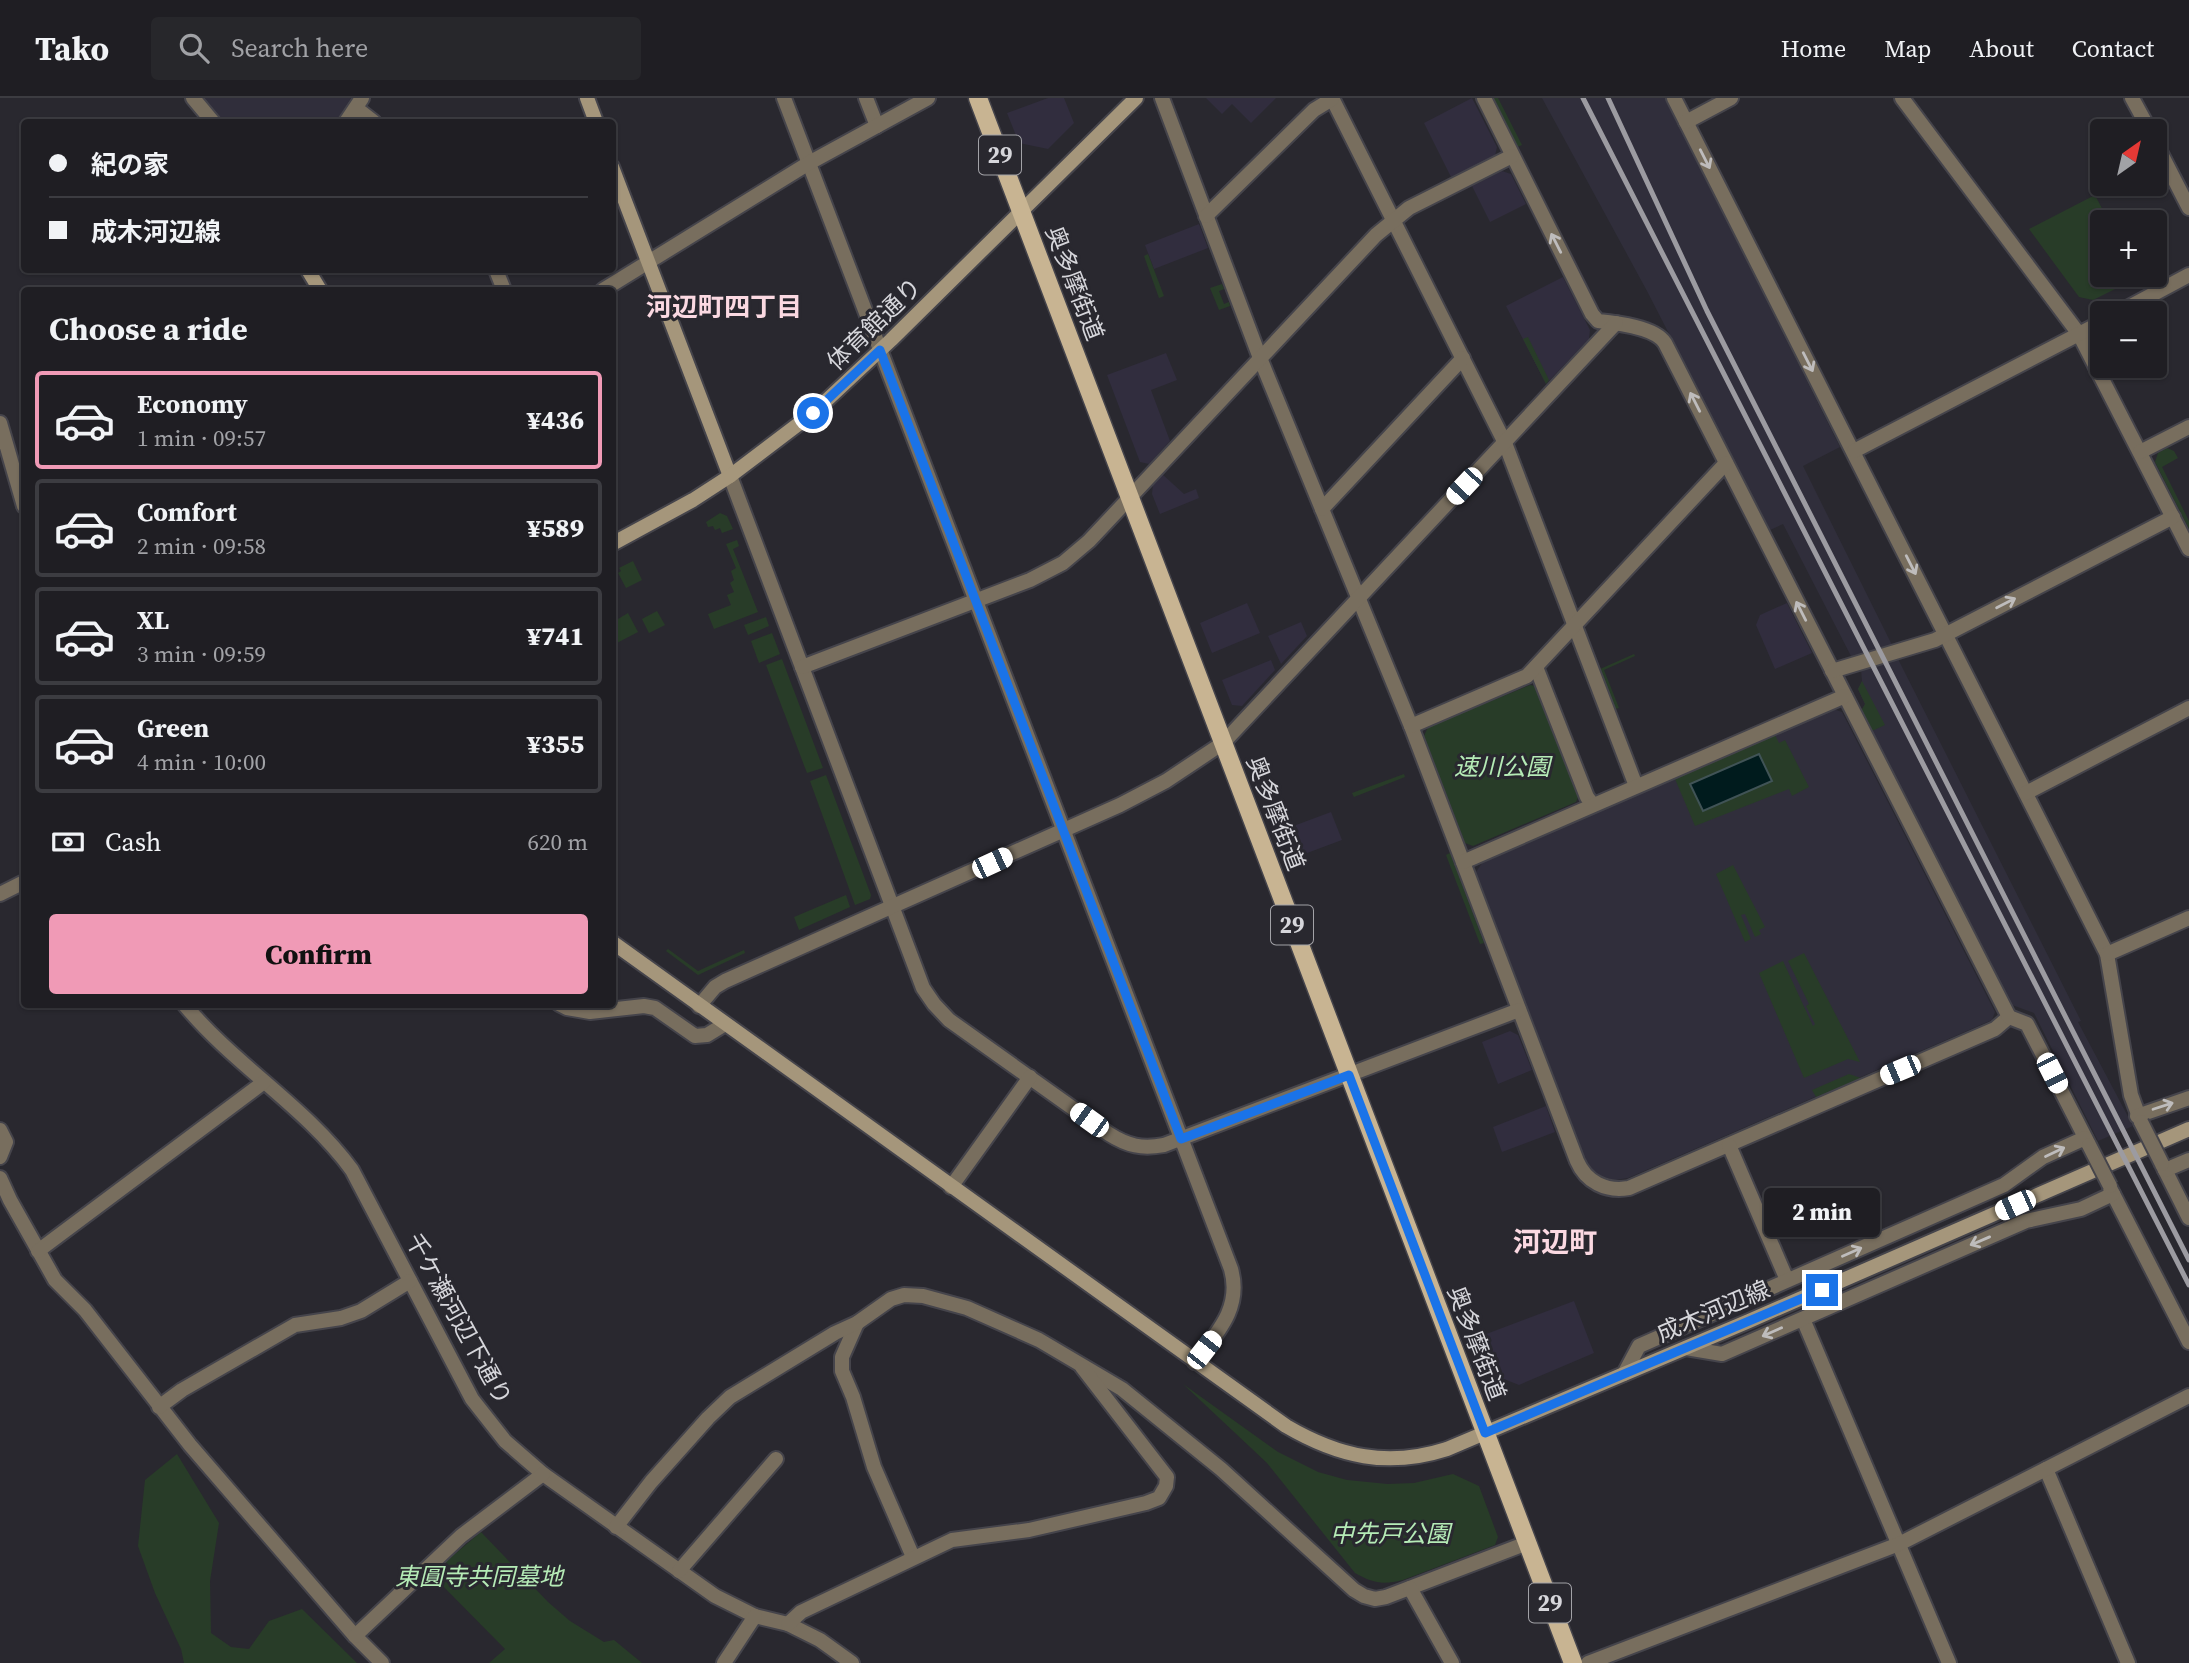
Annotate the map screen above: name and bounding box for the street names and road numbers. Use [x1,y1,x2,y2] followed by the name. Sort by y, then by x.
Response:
[979,136,1021,174] road number: 29
[1038,221,1112,345] street label: 奥多摩街道
[819,270,929,378] street label: 体育館通り
[1239,751,1313,875] street label: 奥多摩街道
[1271,905,1313,944] road number: 29
[398,1227,520,1411] street label: 千ケ瀬河辺下通り
[1651,1272,1775,1350] street label: 成木河辺線
[1440,1281,1514,1405] street label: 奥多摩街道
[1529,1584,1571,1622] road number: 29

